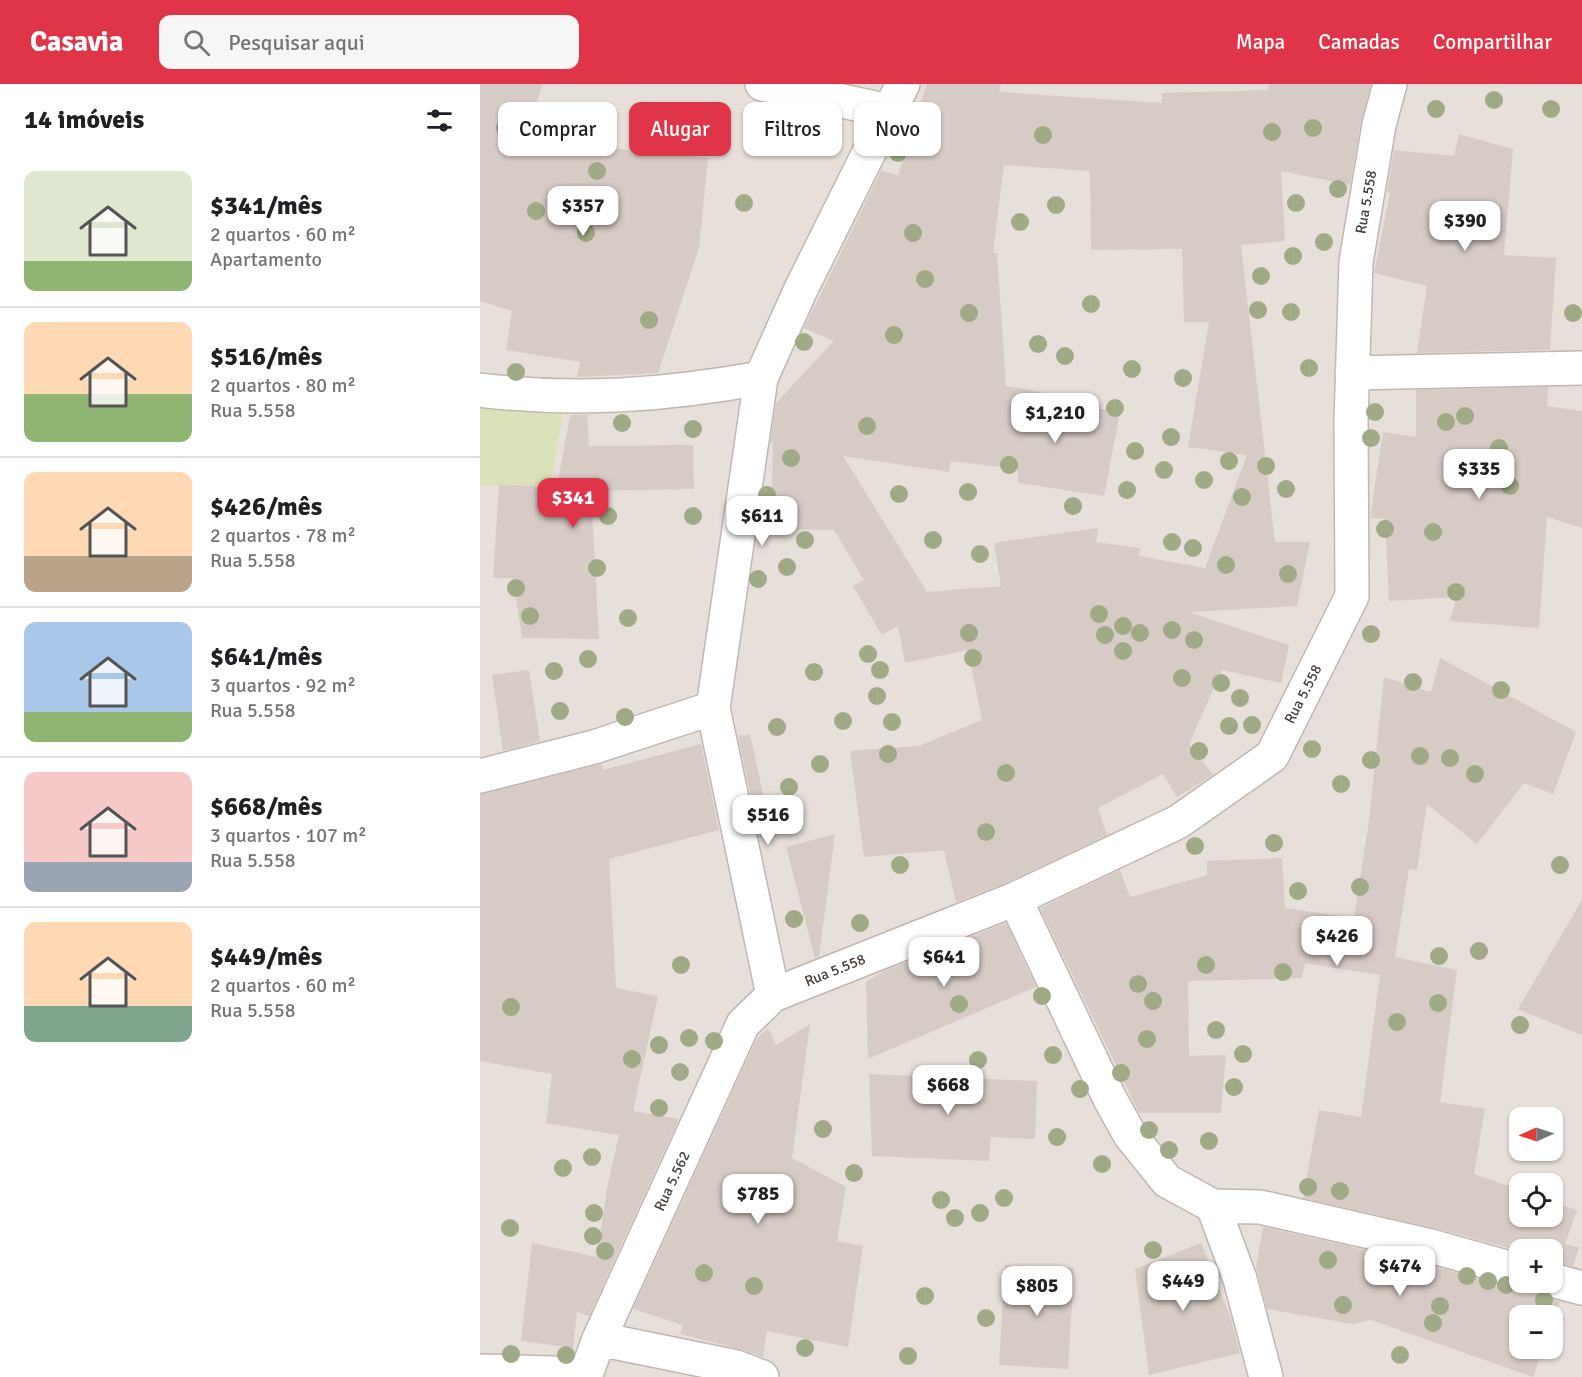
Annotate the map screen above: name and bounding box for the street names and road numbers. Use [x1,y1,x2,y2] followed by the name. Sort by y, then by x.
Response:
[1352,169,1380,235] street label: Rua 5.558
[1280,661,1326,727] street label: Rua 5.558
[802,950,868,990] street label: Rua 5.558
[650,1148,694,1214] street label: Rua 5.562

